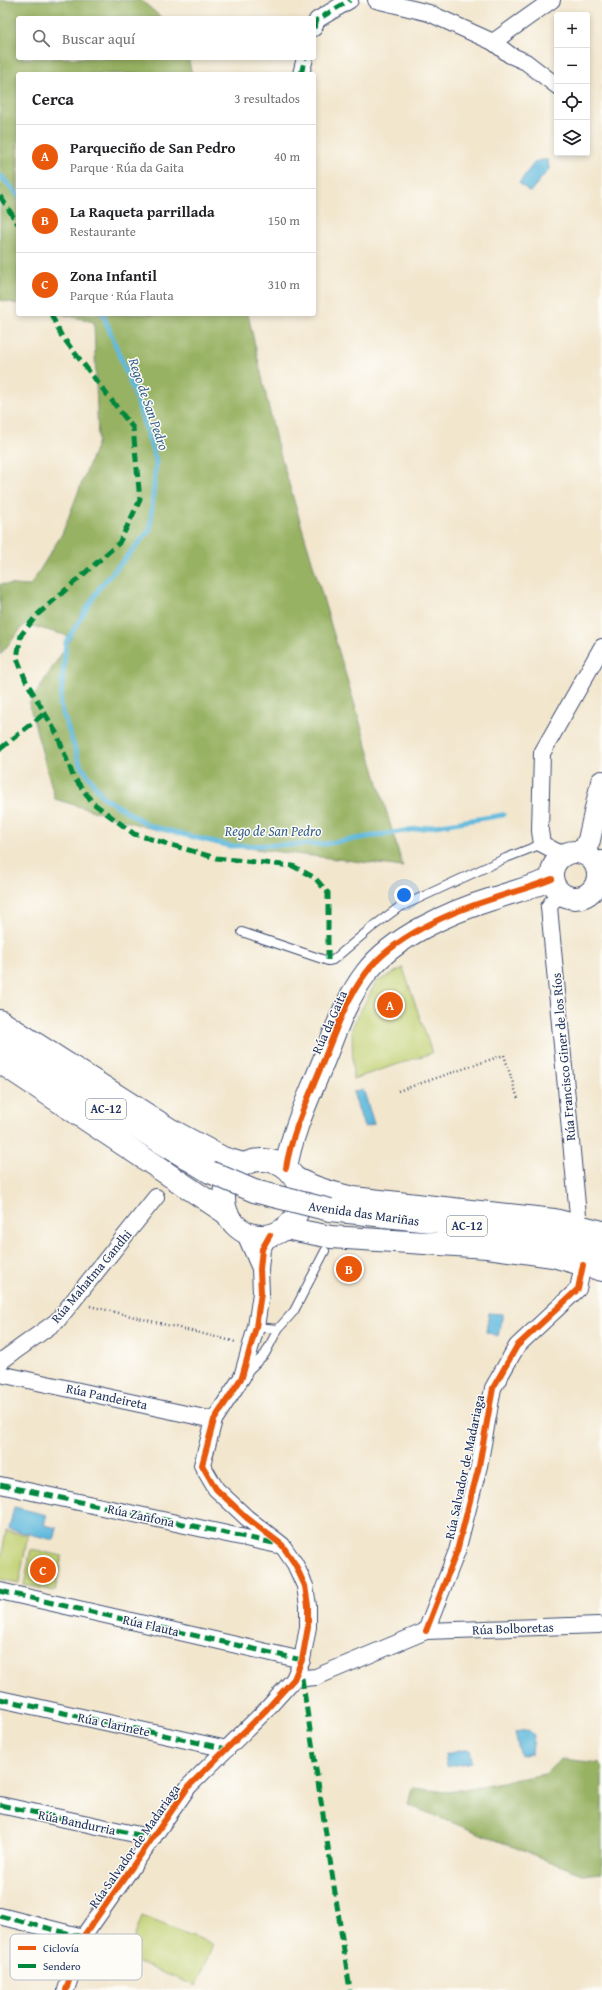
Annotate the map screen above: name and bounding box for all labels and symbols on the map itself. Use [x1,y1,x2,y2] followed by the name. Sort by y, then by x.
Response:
[124,354,174,453] water label: Rego de San Pedro
[224,821,321,841] water label: Rego de San Pedro
[394,885,414,905] your location
[547,972,580,1142] street label: Rúa Francisco Giner de los Ríos
[307,987,352,1057] street label: Rúa da Gaita
[377,990,403,1020] pin: A
[86,1099,126,1119] road number: AC-12
[307,1196,421,1231] street label: Avenida das Mariñas
[447,1216,487,1236] road number: AC-12
[47,1225,136,1327] street label: Rúa Mahatma Gandhi
[336,1254,362,1284] pin: B
[65,1379,150,1415] street label: Rúa Pandeireta
[440,1392,489,1541] street label: Rúa Salvador de Madariaga
[106,1499,177,1532] street label: Rúa Zanfona
[30,1555,56,1585] pin: C
[121,1610,182,1641] street label: Rúa Flauta
[472,1618,554,1639] street label: Rúa Bolboretas
[76,1708,152,1741] street label: Rúa Clarinete
[84,1780,185,1912] street label: Rúa Salvador de Madariaga
[36,1805,118,1840] street label: Rúa Bandurria
[10,1934,142,1980] legend
[43,1940,80,1956] text: Ciclovía
[43,1958,81,1974] text: Sendero

